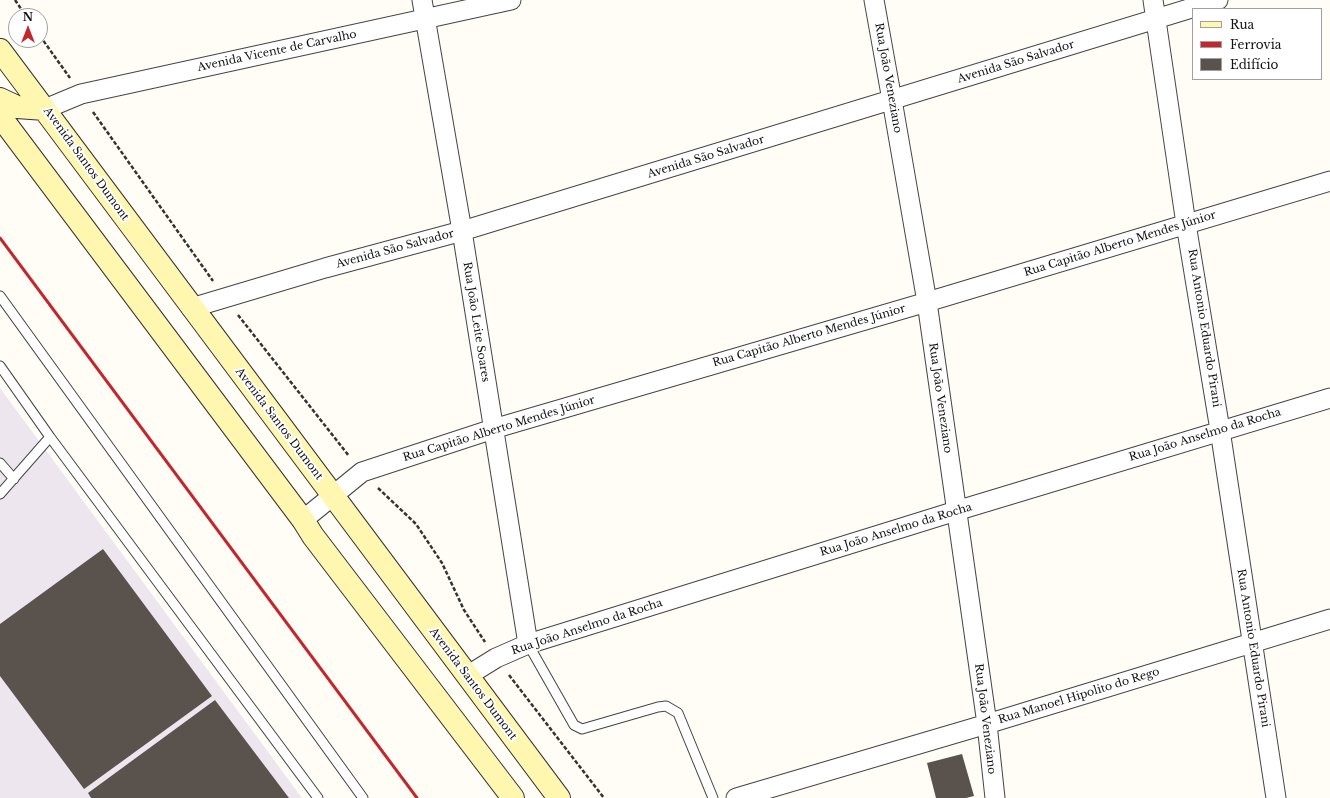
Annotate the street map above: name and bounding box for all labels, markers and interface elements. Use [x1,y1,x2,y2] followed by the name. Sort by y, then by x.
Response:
[8,8,48,48] north arrow
[1192,8,1322,80] legend
[23,10,33,24] text: N
[1230,17,1254,32] text: Rua
[872,22,904,134] street label: Rua João Veneziano
[196,28,358,74] street label: Avenida Vicente de Carvalho
[1230,37,1281,52] text: Ferrovia
[956,38,1076,86] street label: Avenida São Salvador
[1230,57,1278,72] text: Edifício
[40,105,132,223] street label: Avenida Santos Dumont
[646,133,766,181] street label: Avenida São Salvador
[1022,208,1218,280] street label: Rua Capitão Alberto Mendes Júnior
[335,227,455,271] street label: Avenida São Salvador
[1185,248,1223,408] street label: Rua Antonio Eduardo Pirani
[460,261,492,383] street label: Rua João Leite Soares
[711,302,907,370] street label: Rua Capitão Alberto Mendes Júnior
[926,342,954,454] street label: Rua João Veneziano
[233,365,325,483] street label: Avenida Santos Dumont
[401,393,597,465] street label: Rua Capitão Alberto Mendes Júnior
[1127,406,1283,464] street label: Rua João Anselmo da Rocha
[818,501,974,559] street label: Rua João Anselmo da Rocha
[1234,568,1272,728] street label: Rua Antonio Eduardo Pirani
[510,596,664,658] street label: Rua João Anselmo da Rocha
[427,625,519,743] street label: Avenida Santos Dumont
[972,663,998,775] street label: Rua João Veneziano
[997,665,1161,727] street label: Rua Manoel Hipolito do Rego

